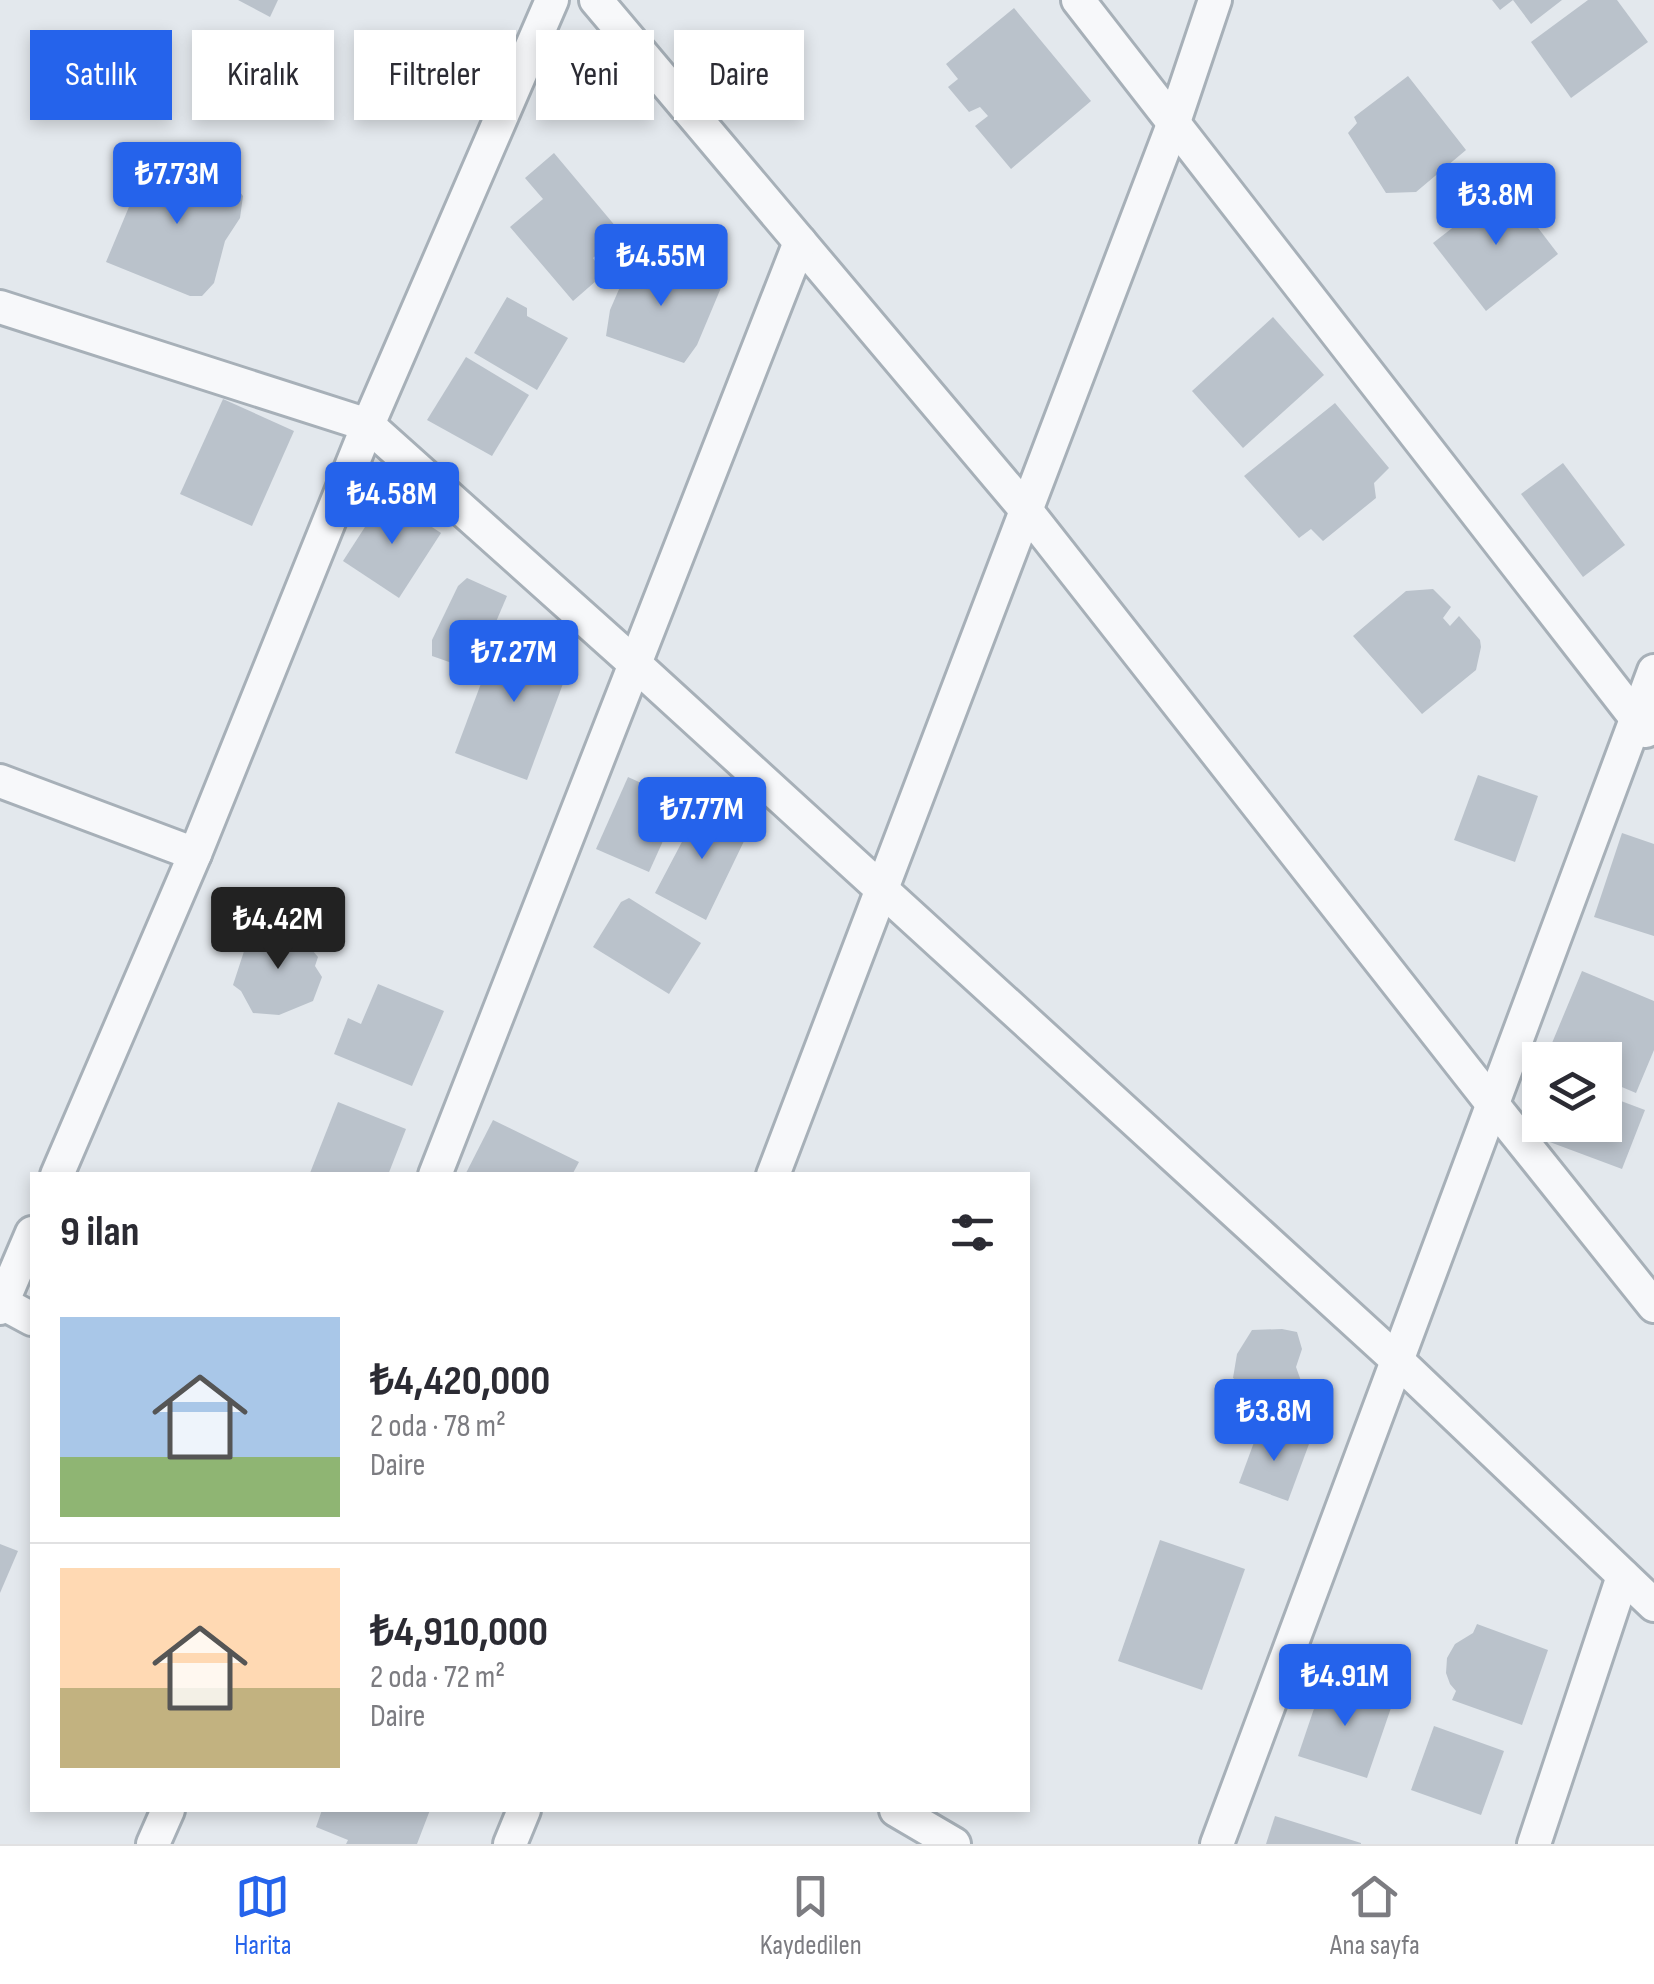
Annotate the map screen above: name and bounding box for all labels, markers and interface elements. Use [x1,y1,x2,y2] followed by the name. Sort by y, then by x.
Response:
[30,30,172,120] chip: Satılık
[192,30,334,120] chip: Kiralık
[354,30,516,120] chip: Filtreler
[536,30,654,120] chip: Yeni
[674,30,804,120] chip: Daire
[96,142,258,227] pin: ₺7.73M
[135,155,219,194] text: ₺7.73M
[1426,163,1566,248] pin: ₺3.8M
[1458,176,1534,215] text: ₺3.8M
[580,224,742,309] pin: ₺4.55M
[617,237,705,276] text: ₺4.55M
[311,462,473,547] pin: ₺4.58M
[347,475,437,514] text: ₺4.58M
[433,620,595,705] pin: ₺7.27M
[471,633,557,672] text: ₺7.27M
[621,777,783,862] pin: ₺7.77M
[660,790,744,829] text: ₺7.77M
[197,887,359,972] pin: ₺4.42M
[233,900,323,939] text: ₺4.42M
[1522,1042,1622,1142] map controls
[1522,1042,1622,1142] button: layers
[945,1205,1000,1260] icon: filters
[60,1207,139,1258] text: 9 ilan
[370,1356,550,1407] text: ₺4,420,000
[140,1357,260,1477] icon: home
[1204,1379,1344,1464] pin: ₺3.8M
[1236,1392,1312,1431] text: ₺3.8M
[370,1407,506,1446] text: 2 oda · 78 m²
[370,1446,425,1485] text: Daire
[370,1607,548,1658] text: ₺4,910,000
[140,1608,260,1728] icon: home
[1264,1644,1426,1729] pin: ₺4.91M
[1301,1657,1389,1696] text: ₺4.91M
[370,1658,505,1697] text: 2 oda · 72 m²
[370,1697,425,1736] text: Daire
[234,1869,292,1962] tab: Harita
[760,1869,862,1962] tab: Kaydedilen
[1330,1869,1420,1962] tab: Ana sayfa

